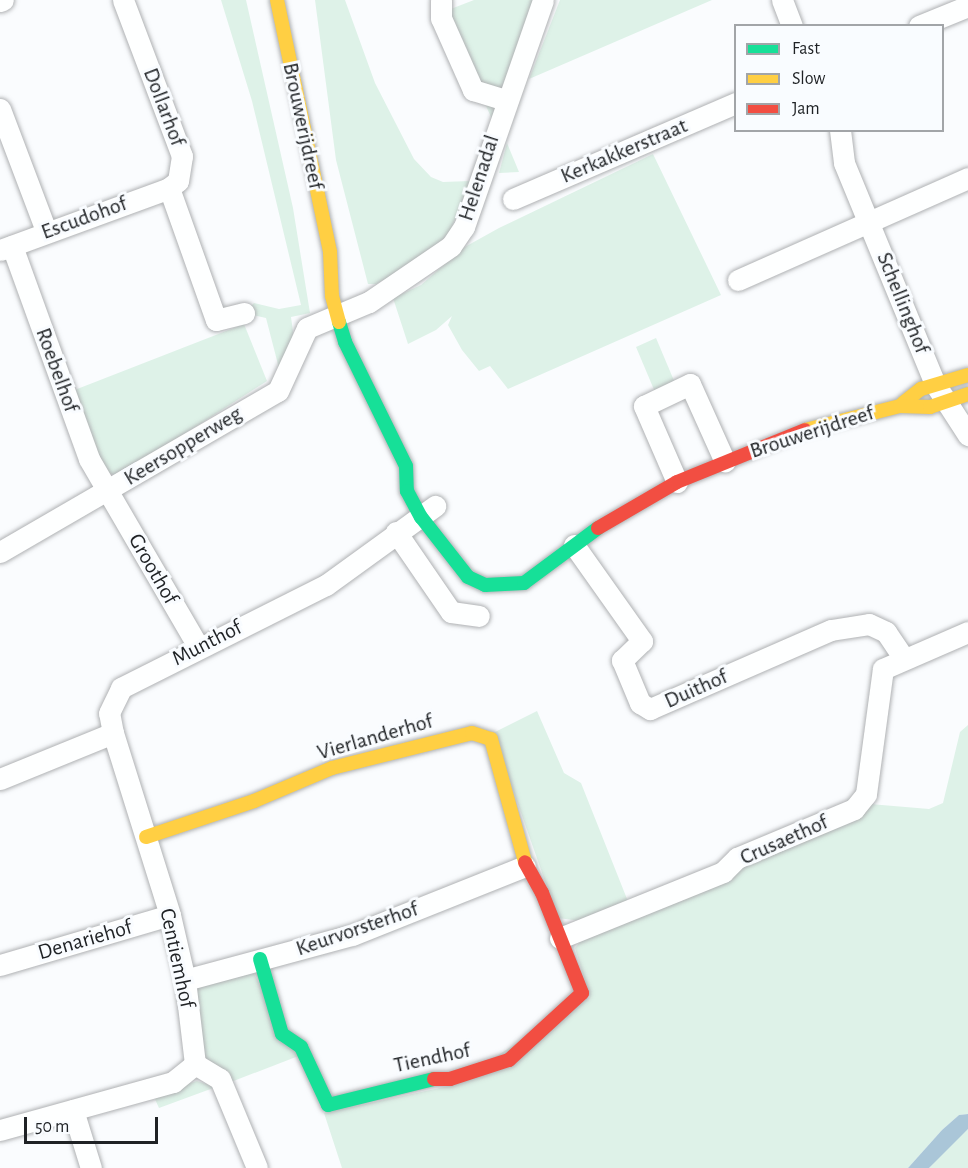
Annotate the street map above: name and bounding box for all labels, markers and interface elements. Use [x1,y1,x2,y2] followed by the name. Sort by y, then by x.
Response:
[734,24,944,132] legend
[792,40,820,58] text: Fast
[277,60,329,192] street label: Brouwerijdreef
[137,64,191,150] street label: Dollarhof
[792,70,825,88] text: Slow
[792,100,820,118] text: Jam
[557,112,691,190] street label: Kerkakkerstraat
[453,132,505,224] street label: Helenadal
[38,190,130,246] street label: Escudohof
[871,249,935,357] street label: Schellinghof
[30,324,84,416] street label: Roebelhof
[119,400,247,492] street label: Keersopperweg
[747,400,877,464] street label: Brouwerijdreef
[122,529,184,609] street label: Groothof
[168,614,246,672] street label: Munthof
[660,663,732,715] street label: Duithof
[314,708,436,766] street label: Vierlanderhof
[736,809,832,871] street label: Crusaethof
[293,896,421,962] street label: Keurvorsterhof
[154,906,200,1010] street label: Centiemhof
[35,914,135,966] street label: Denariehof
[391,1037,473,1079] street label: Tiendhof
[27,1105,160,1143] scale bar
[35,1118,69,1136] text: 50 m

